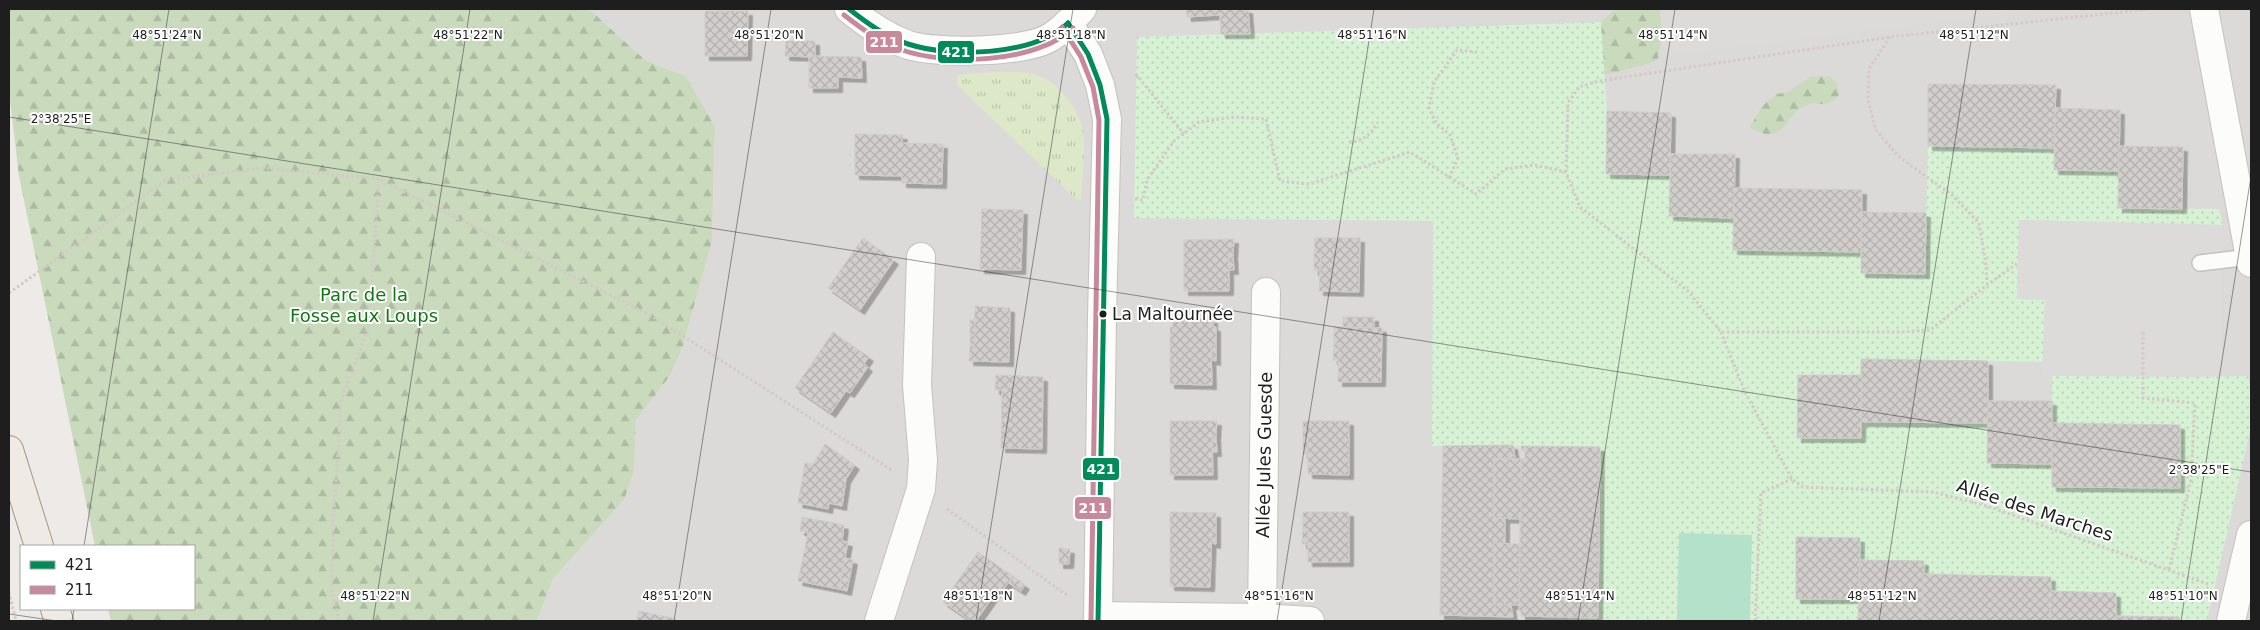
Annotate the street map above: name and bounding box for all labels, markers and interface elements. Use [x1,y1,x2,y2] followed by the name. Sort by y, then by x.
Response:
[132,28,202,42] text: 48°51'24"N
[433,28,503,42] text: 48°51'22"N
[734,28,804,42] text: 48°51'20"N
[1036,28,1106,42] text: 48°51'18"N
[1337,28,1407,42] text: 48°51'16"N
[1638,28,1708,42] text: 48°51'14"N
[1939,28,2009,42] text: 48°51'12"N
[865,30,903,54] line badge: 211
[869,34,899,50] text: 211
[937,40,975,64] line badge: 421
[941,44,971,60] text: 421
[31,112,91,126] text: 2°38'25"E
[290,284,438,326] park label: Parc de la Fosse aux Loups
[1112,304,1233,324] place label: La Maltournée
[1098,309,1108,319] marker: La Maltournée
[1252,372,1276,538] street label: Allée Jules Guesde
[1082,457,1120,481] line badge: 421
[1086,461,1116,477] text: 421
[2169,463,2229,477] text: 2°38'25"E
[1954,475,2116,545] street label: Allée des Marches
[1074,496,1112,520] line badge: 211
[1078,500,1108,516] text: 211
[20,545,195,610] legend
[65,556,94,574] text: 421
[65,581,94,599] text: 211
[340,589,410,603] text: 48°51'22"N
[642,589,712,603] text: 48°51'20"N
[943,589,1013,603] text: 48°51'18"N
[1244,589,1314,603] text: 48°51'16"N
[1545,589,1615,603] text: 48°51'14"N
[1847,589,1917,603] text: 48°51'12"N
[2148,589,2218,603] text: 48°51'10"N

